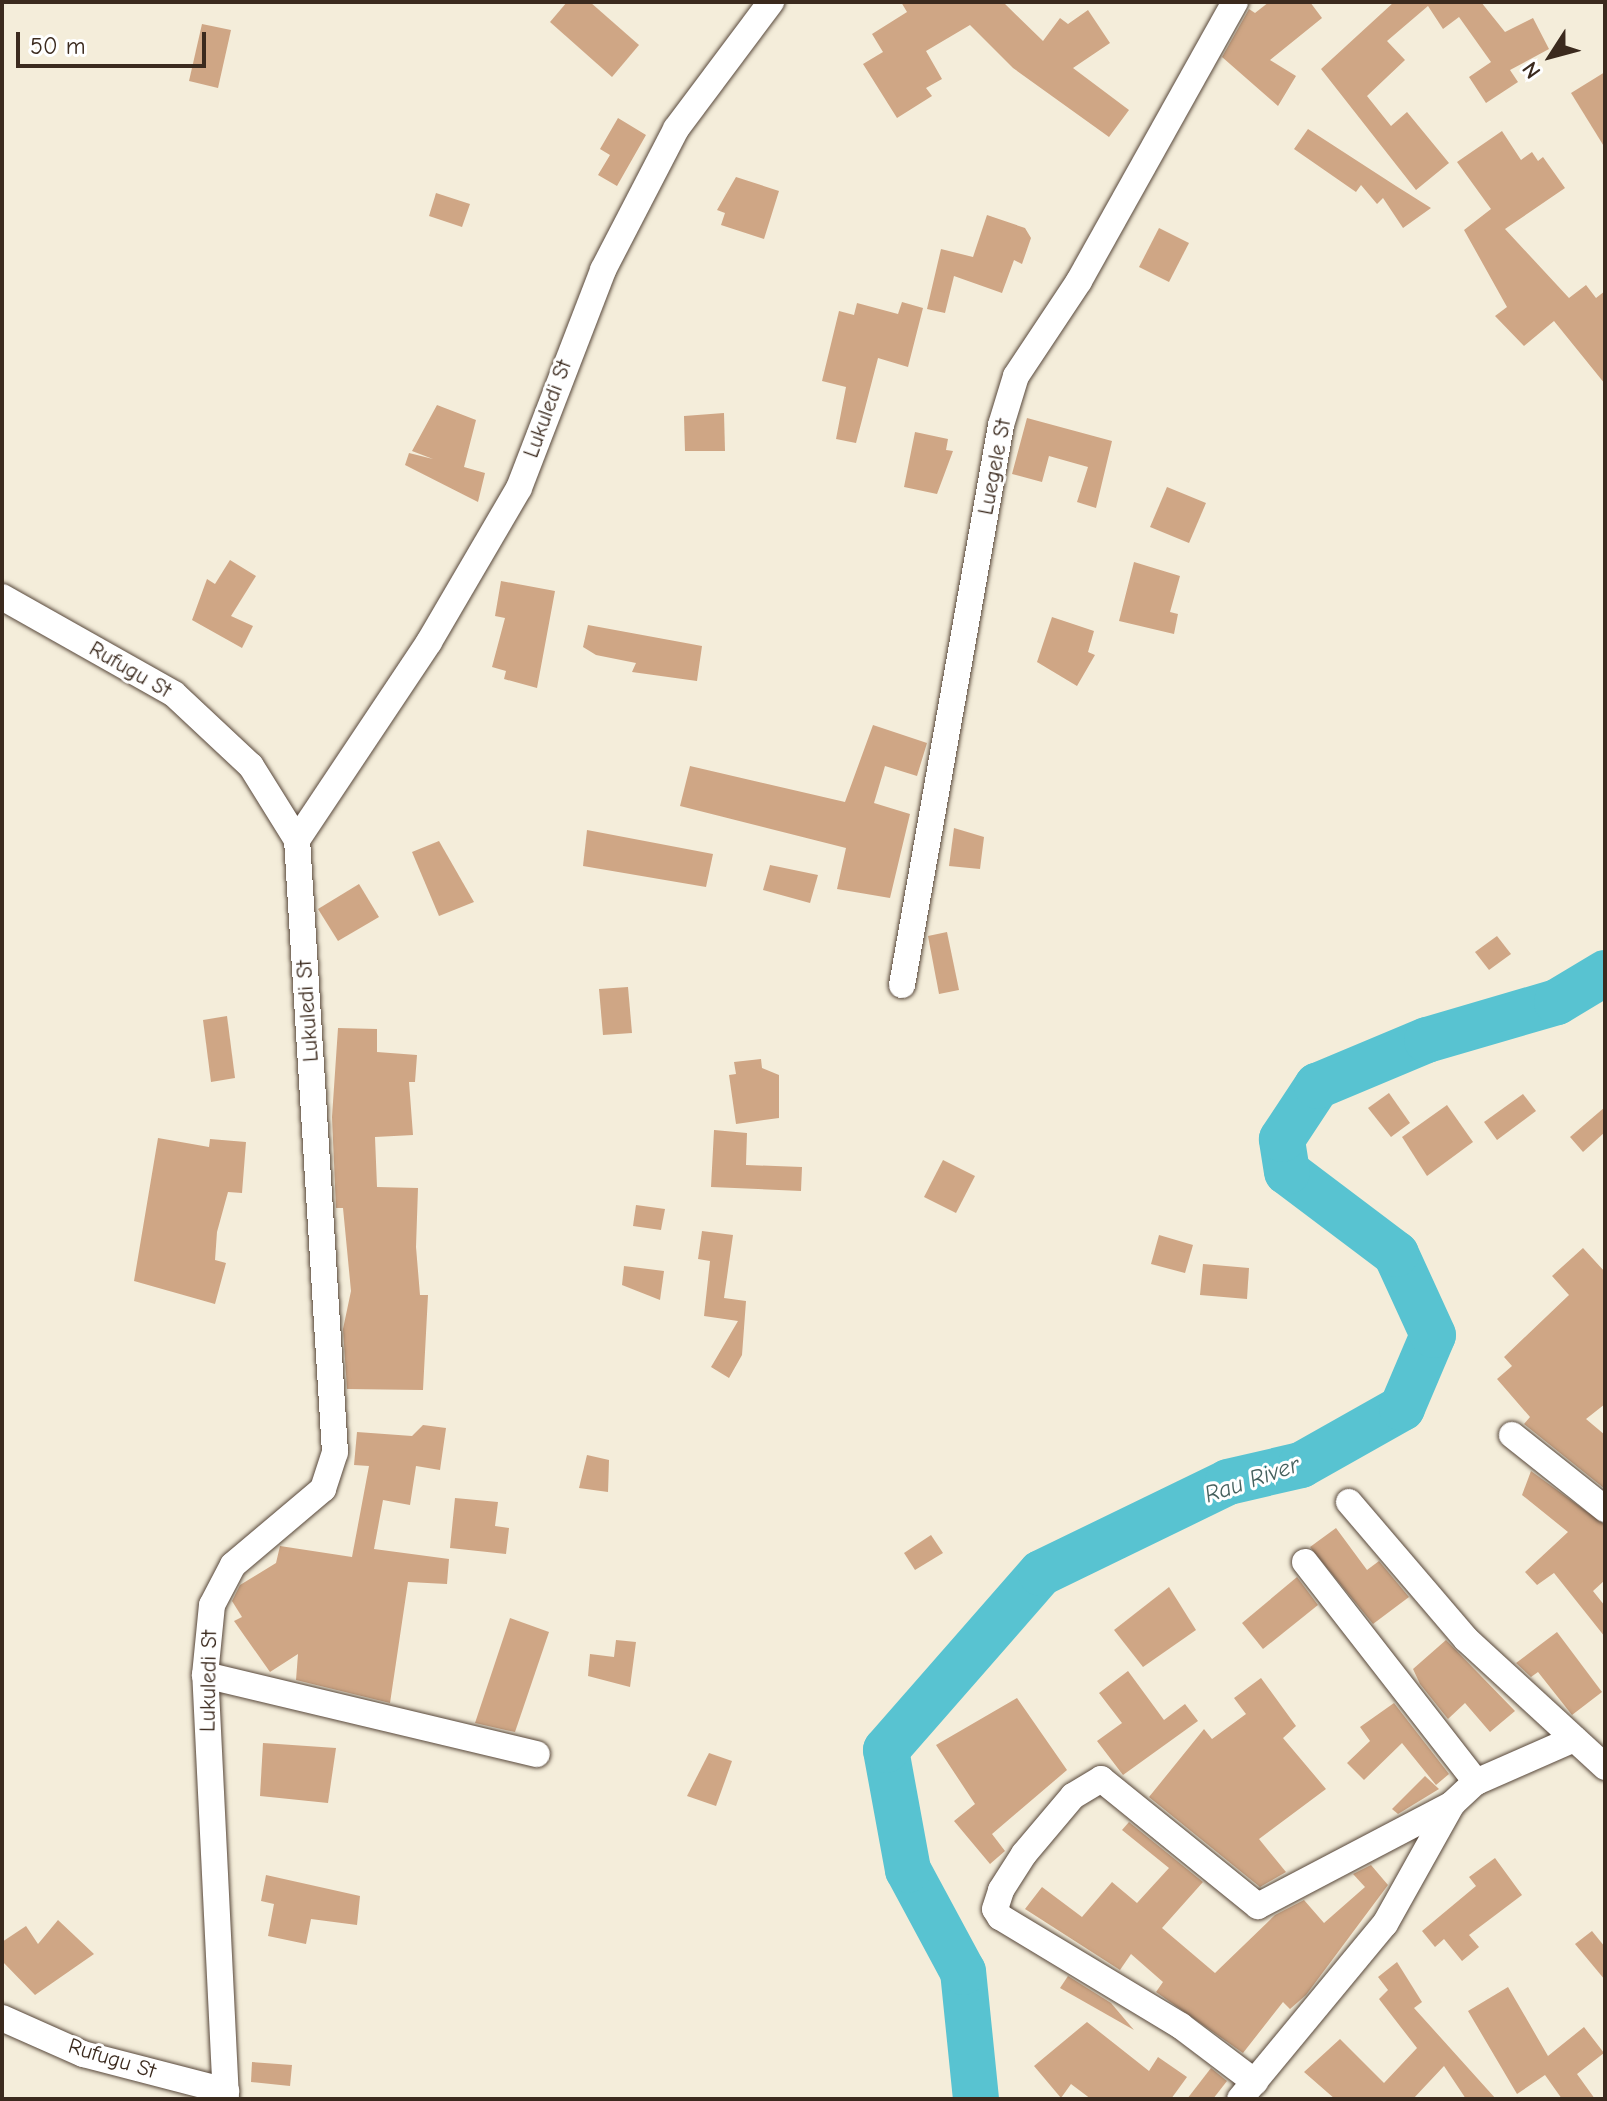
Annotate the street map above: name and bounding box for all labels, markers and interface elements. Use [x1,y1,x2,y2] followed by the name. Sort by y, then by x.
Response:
[20,16,210,66] scale bar
[1511,16,1591,96] north arrow
[30,32,86,60] text: 50 m
[1517,57,1546,84] text: N
[518,356,578,462] street label: Lukuledi St
[973,417,1017,517] street label: Luegele St
[84,636,176,704] street label: Rufugu St
[291,959,325,1063] street label: Lukuledi St
[1201,1450,1303,1510] water label: Rau River
[195,1630,223,1732] street label: Lukuledi St
[65,2033,159,2085] street label: Rufugu St

